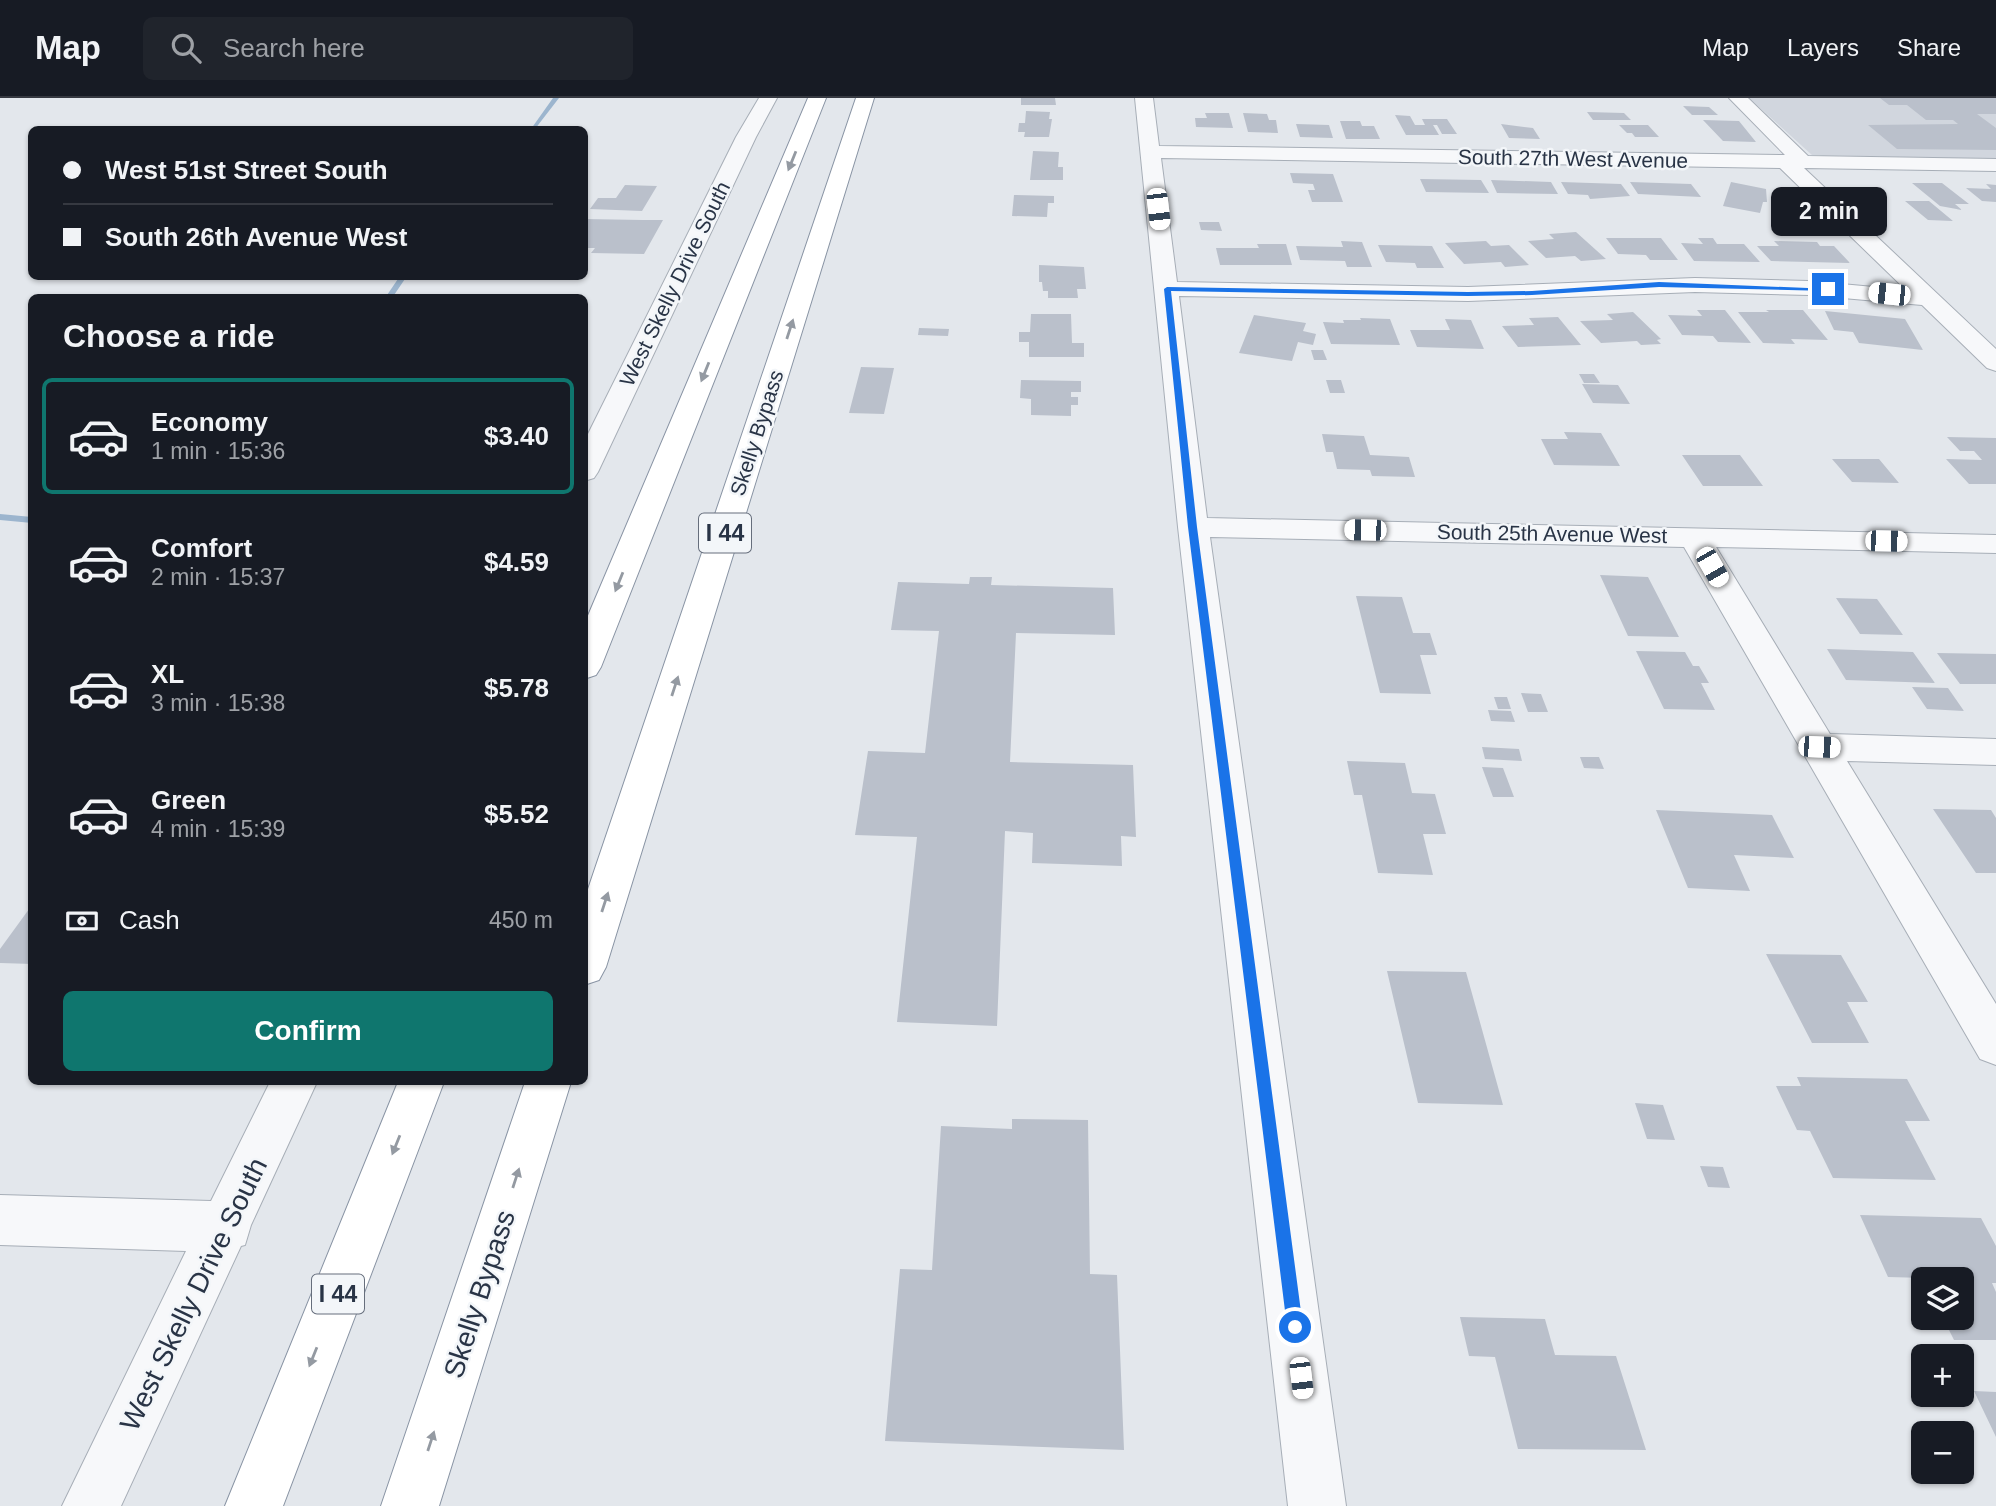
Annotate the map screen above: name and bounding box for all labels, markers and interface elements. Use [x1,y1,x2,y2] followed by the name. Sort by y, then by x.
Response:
[143,17,633,80] search box
[35,29,101,66] text: Map
[167,29,205,67] icon: search
[223,33,365,63] text: Search here
[1702,34,1749,61] text: Map
[1787,34,1859,61] text: Layers
[1897,34,1961,61] text: Share
[1458,145,1688,172] street label: South 27th West Avenue
[786,151,797,172] one-way arrow
[105,155,388,185] text: West 51st Street South
[615,178,734,390] street label: West Skelly Drive South
[1146,187,1171,231] car
[1770,188,1886,236] callout: 2 min
[1799,198,1859,224] text: 2 min
[105,222,407,252] text: South 26th Avenue West
[1812,273,1844,305] route end
[1868,281,1911,307] car
[63,318,275,354] text: Choose a ride
[786,319,796,340] one-way arrow
[700,361,711,382] one-way arrow
[725,367,788,499] street label: Skelly Bypass
[67,405,130,468] icon: car
[151,407,268,437] text: Economy
[484,421,549,451] text: $3.40
[151,438,285,464] text: 1 min · 15:36
[699,514,751,552] road number: I 44
[1344,519,1387,541] car
[1437,520,1668,547] street label: South 25th Avenue West
[1865,530,1908,552] car
[67,531,130,594] icon: car
[151,533,252,563] text: Comfort
[1693,544,1732,590] car
[484,547,549,577] text: $4.59
[151,564,285,590] text: 2 min · 15:37
[614,572,625,593] one-way arrow
[67,657,130,720] icon: car
[151,659,184,689] text: XL
[484,673,549,703] text: $5.78
[671,675,681,696] one-way arrow
[151,690,285,716] text: 3 min · 15:38
[1798,736,1841,758] car
[67,783,130,846] icon: car
[151,785,226,815] text: Green
[484,799,549,829] text: $5.52
[151,816,285,842] text: 4 min · 15:39
[601,891,611,912] one-way arrow
[63,902,101,940] icon: cash
[119,905,180,935] text: Cash
[489,907,553,933] text: 450 m
[63,991,553,1071] button: Confirm
[391,1135,402,1156] one-way arrow
[114,1153,273,1436] street label: West Skelly Drive South
[512,1167,522,1188] one-way arrow
[438,1206,521,1382] street label: Skelly Bypass
[1911,1267,1974,1484] map controls
[1911,1267,1974,1330] button: layers
[312,1274,364,1314] road number: I 44
[1279,1311,1311,1343] route start
[1911,1344,1974,1407] button: +
[307,1346,318,1367] one-way arrow
[1289,1356,1314,1400] car
[1911,1421,1974,1484] button: −
[427,1430,437,1451] one-way arrow

